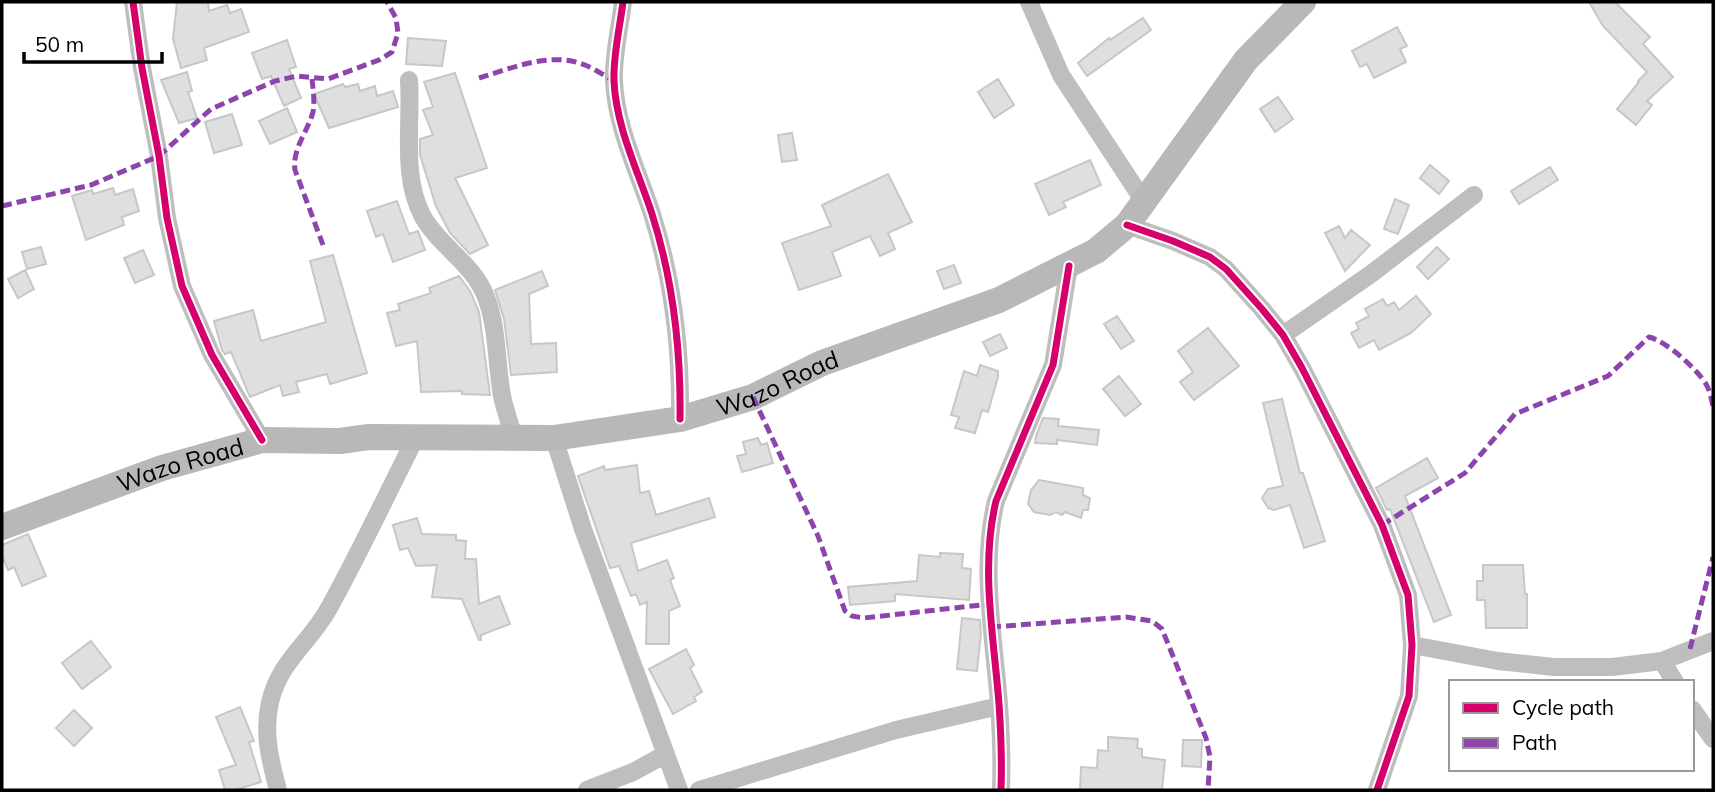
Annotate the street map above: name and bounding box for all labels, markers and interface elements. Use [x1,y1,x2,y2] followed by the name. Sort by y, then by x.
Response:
[24,21,163,65] scale bar
[35,31,84,57] text: 50 m
[713,343,842,422] street label: Wazo Road
[113,431,247,498] street label: Wazo Road
[1449,680,1694,771] legend
[1512,694,1614,720] text: Cycle path
[1512,729,1557,755] text: Path

